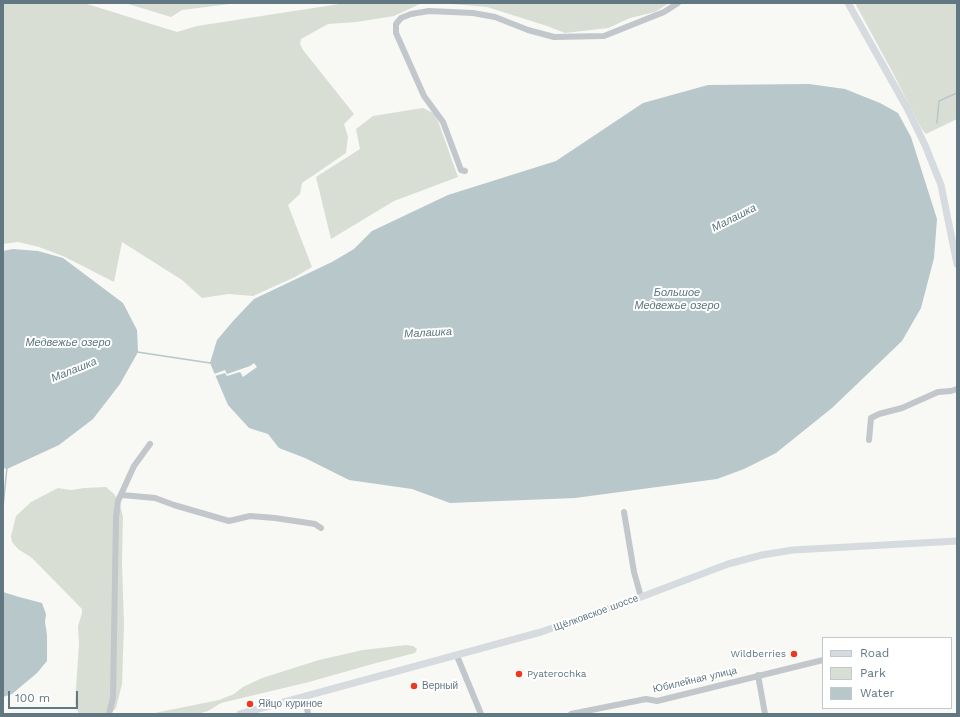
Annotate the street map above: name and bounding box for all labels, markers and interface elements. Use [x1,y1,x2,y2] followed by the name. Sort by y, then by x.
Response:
[710,201,758,235] water label: Малашка
[634,286,720,312] water label: Большое Медвежье озеро
[404,325,452,341] water label: Малашка
[25,336,111,350] water label: Медвежье озеро
[49,355,99,385] water label: Малашка
[552,592,640,634] street label: Щёлковское шоссе
[822,637,952,709] legend
[860,646,889,660] text: Road
[731,648,786,660] place label: Wildberries
[789,649,799,659] marker: Wildberries
[652,665,738,695] street label: Юбилейная улица
[860,666,886,680] text: Park
[527,668,586,680] place label: Pyaterochka
[514,669,524,679] marker: Pyaterochka
[422,680,458,692] place label: Верный
[409,681,419,691] marker: Верный
[10,683,80,709] scale bar
[860,686,894,700] text: Water
[15,691,50,705] text: 100 m
[258,698,323,710] place label: Яйцо куриное
[245,699,255,709] marker: Яйцо куриное

